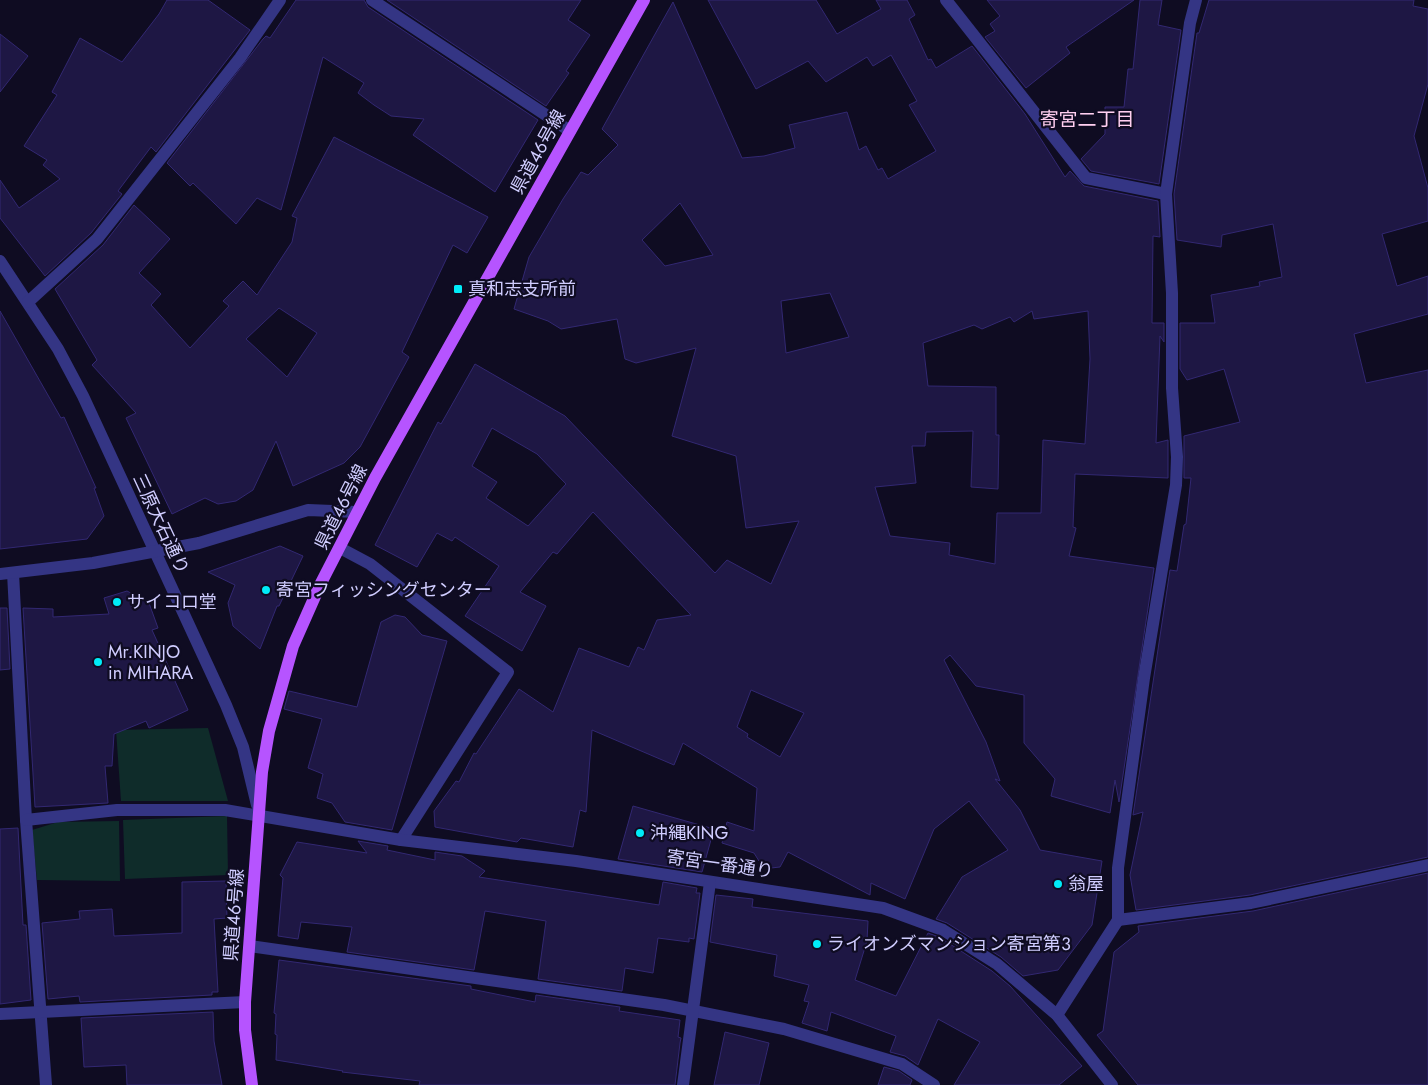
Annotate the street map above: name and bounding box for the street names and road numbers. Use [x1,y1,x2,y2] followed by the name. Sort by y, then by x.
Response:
[504,105,572,199] street label: 県道46号線
[308,460,374,554] street label: 県道46号線
[126,470,196,578] street label: 三原大石通り
[665,844,775,884] street label: 寄宮一番通り
[218,868,250,962] street label: 県道46号線

